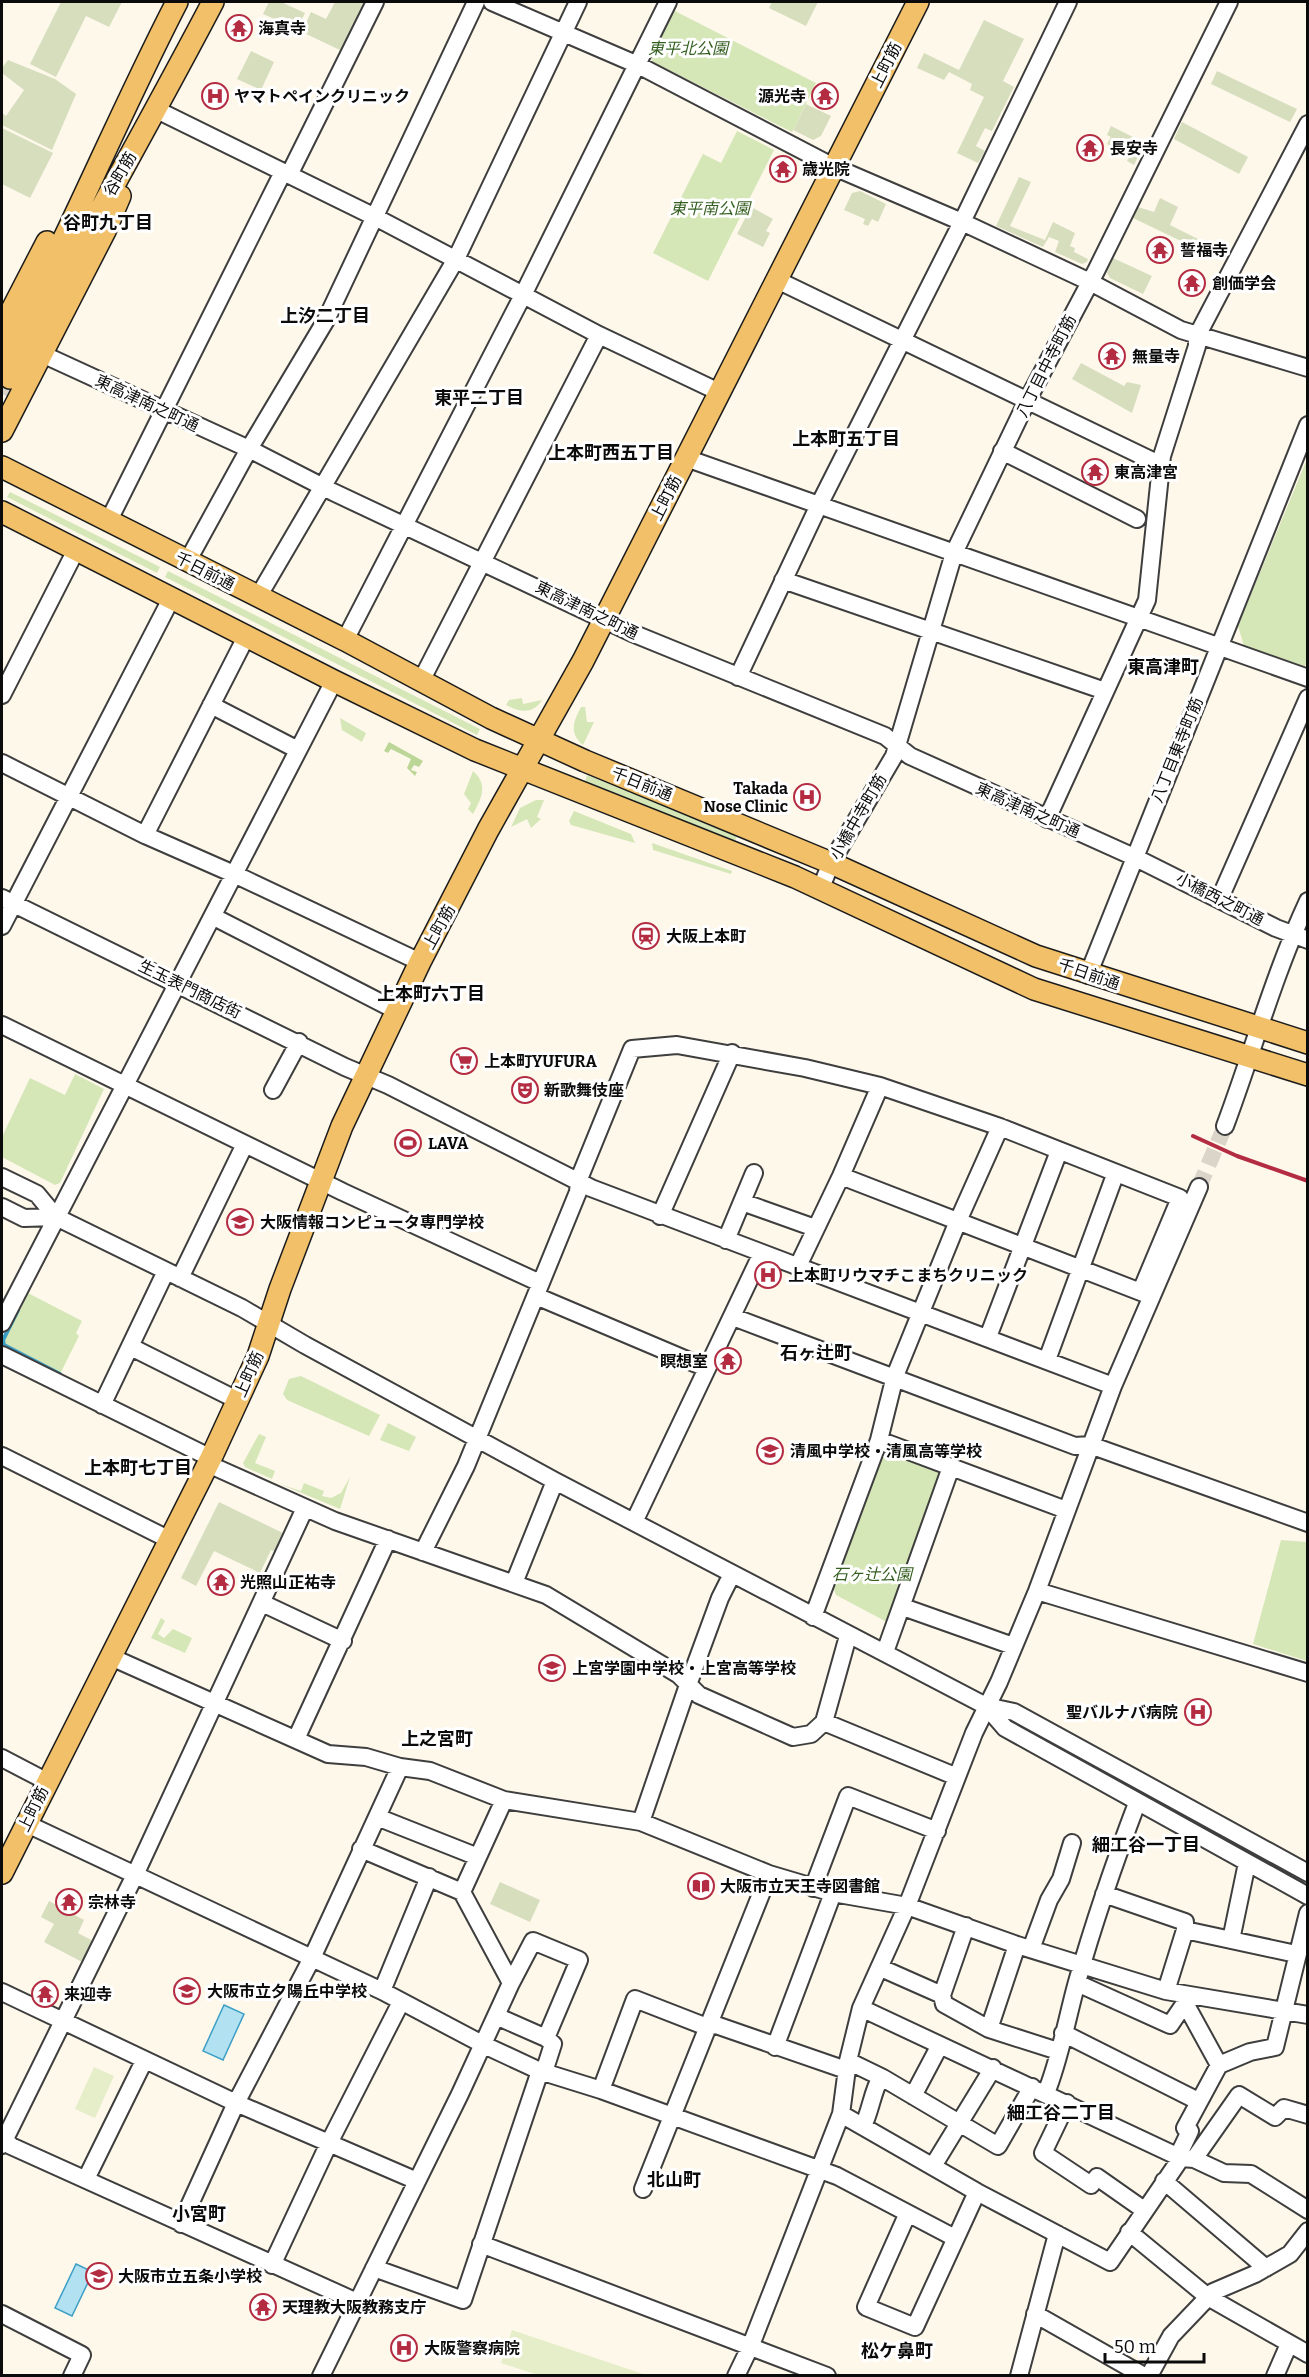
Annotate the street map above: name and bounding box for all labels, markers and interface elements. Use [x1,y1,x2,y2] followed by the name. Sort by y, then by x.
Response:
[224,13,254,43] temple icon: 海真寺
[258,19,306,38] place label: 海真寺
[648,39,730,58] park label: 東平北公園
[867,39,905,91] street label: 上町筋
[200,81,230,111] hospital icon: ヤマトペインクリニック
[810,81,840,111] temple icon: 源光寺
[234,87,410,106] place label: ヤマトペインクリニック
[758,87,806,106] place label: 源光寺
[1075,133,1105,163] temple icon: 長安寺
[1110,139,1158,158] place label: 長安寺
[100,148,140,200] street label: 谷町筋
[768,154,798,184] temple icon: 歳光院
[802,160,850,179] place label: 歳光院
[670,199,752,218] park label: 東平南公園
[63,212,153,234] district label: 谷町九丁目
[1145,235,1175,265] temple icon: 誓福寺
[1180,241,1228,260] place label: 誓福寺
[1177,268,1207,298] temple icon: 創価学会
[1212,274,1276,293] place label: 創価学会
[280,305,370,327] district label: 上汐二丁目
[1012,312,1080,420] street label: 八丁目中寺町筋
[1097,341,1127,371] temple icon: 無量寺
[1132,347,1180,366] place label: 無量寺
[92,371,202,435] street label: 東高津南之町通
[434,387,524,409] district label: 東平二丁目
[792,428,900,450] district label: 上本町五丁目
[548,442,674,464] district label: 上本町西五丁目
[1080,457,1110,487] temple icon: 東高津宮
[1114,463,1178,482] place label: 東高津宮
[647,472,685,524] street label: 上町筋
[172,548,238,594] street label: 千日前通
[532,577,642,643] street label: 東高津南之町通
[1127,656,1199,678] district label: 東高津町
[1147,695,1207,805] street label: 八丁目東寺町筋
[609,763,675,805] street label: 千日前通
[826,771,890,863] street label: 小橋中寺町筋
[704,779,788,816] place label: Takada Nose Clinic
[973,779,1083,841] street label: 東高津南之町通
[792,782,822,812] hospital icon: Takada Nose Clinic
[1173,869,1267,929] street label: 小橋西之町通
[419,901,459,953] street label: 上町筋
[631,921,661,951] station icon: 大阪上本町
[666,927,746,946] place label: 大阪上本町
[1056,955,1122,993] street label: 千日前通
[135,956,245,1022] street label: 生玉表門商店街
[377,983,485,1005] district label: 上本町六丁目
[449,1046,479,1076] supermarket icon: 上本町YUFURA
[484,1052,597,1071] place label: 上本町YUFURA
[510,1075,540,1105] theatre icon: 新歌舞伎座
[544,1081,624,1100] place label: 新歌舞伎座
[393,1128,423,1158] sports icon: LAVA
[428,1134,469,1153] place label: LAVA
[225,1207,255,1237] school or university icon: 大阪情報コンピュータ専門学校
[260,1213,484,1232] place label: 大阪情報コンピュータ専門学校
[753,1260,783,1290] hospital icon: 上本町リウマチこまちクリニック
[788,1266,1028,1285] place label: 上本町リウマチこまちクリニック
[780,1342,852,1364] district label: 石ヶ辻町
[713,1346,743,1376] temple icon: 瞑想室
[231,1348,267,1400] street label: 上町筋
[660,1352,708,1371] place label: 瞑想室
[755,1436,785,1466] school or university icon: 清風中学校・清風高等学校
[790,1442,982,1461] place label: 清風中学校・清風高等学校
[84,1457,192,1479] district label: 上本町七丁目
[832,1565,914,1584] park label: 石ヶ辻公園
[206,1567,236,1597] temple icon: 光照山正祐寺
[240,1573,336,1592] place label: 光照山正祐寺
[537,1653,567,1683] school or university icon: 上宮学園中学校・上宮高等学校
[572,1659,796,1678] place label: 上宮学園中学校・上宮高等学校
[1183,1697,1213,1727] hospital icon: 聖バルナバ病院
[1066,1703,1178,1722] place label: 聖バルナバ病院
[401,1728,473,1750] district label: 上之宮町
[14,1783,52,1835] street label: 上町筋
[1092,1834,1200,1856] district label: 細工谷一丁目
[686,1871,716,1901] library icon: 大阪市立天王寺図書館
[720,1877,880,1896] place label: 大阪市立天王寺図書館
[54,1887,84,1917] temple icon: 宗林寺
[88,1893,136,1912] place label: 宗林寺
[172,1976,202,2006] school or university icon: 大阪市立夕陽丘中学校
[30,1979,60,2009] temple icon: 来迎寺
[207,1982,367,2001] place label: 大阪市立夕陽丘中学校
[64,1985,112,2004] place label: 来迎寺
[1007,2102,1115,2124] district label: 細工谷二丁目
[647,2169,701,2191] district label: 北山町
[172,2203,226,2225] district label: 小宮町
[84,2261,114,2291] school or university icon: 大阪市立五条小学校
[118,2267,262,2286] place label: 大阪市立五条小学校
[248,2292,278,2322] temple icon: 天理教大阪教務支庁
[282,2298,426,2317] place label: 天理教大阪教務支庁
[1105,2326,1204,2364] scale bar
[389,2333,419,2363] hospital icon: 大阪警察病院
[1114,2336,1156,2358] text: 50 m
[424,2339,520,2358] place label: 大阪警察病院
[861,2340,933,2362] district label: 松ケ鼻町

